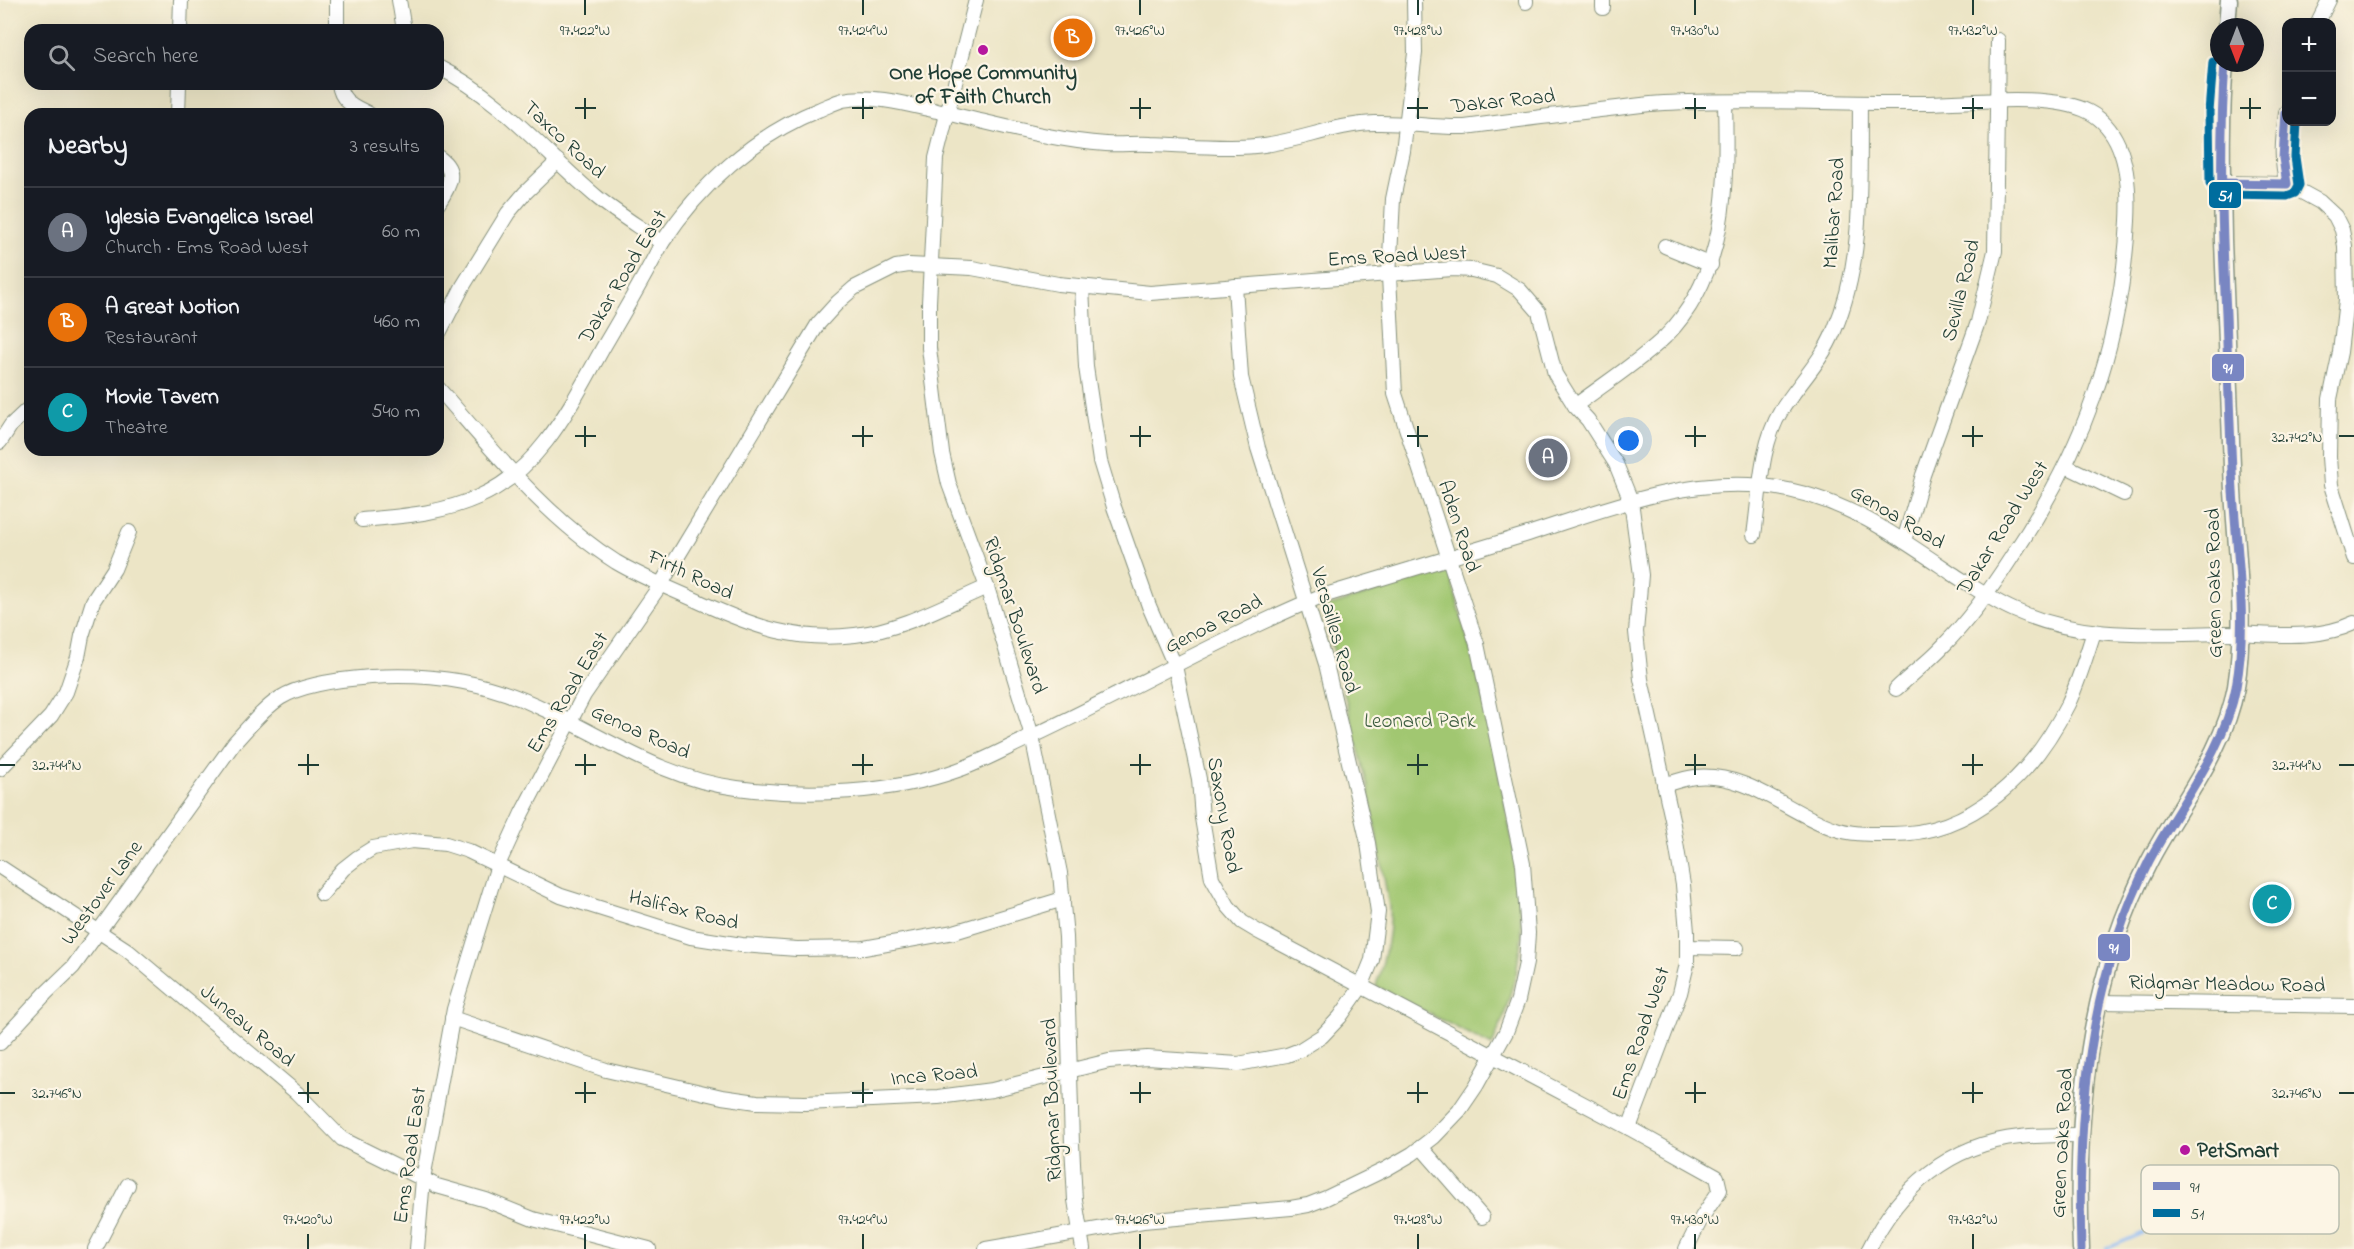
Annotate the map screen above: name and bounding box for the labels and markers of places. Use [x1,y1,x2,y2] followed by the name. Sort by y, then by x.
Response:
[1054,15,1092,60] pin: B
[976,43,990,57] marker: One Hope Community of Faith Church
[889,59,1077,113] place label: One Hope Community of Faith Church
[1528,436,1568,480] pin: A
[2252,882,2292,926] pin: C
[2197,1137,2280,1167] place label: PetSmart
[2178,1143,2192,1157] marker: PetSmart

